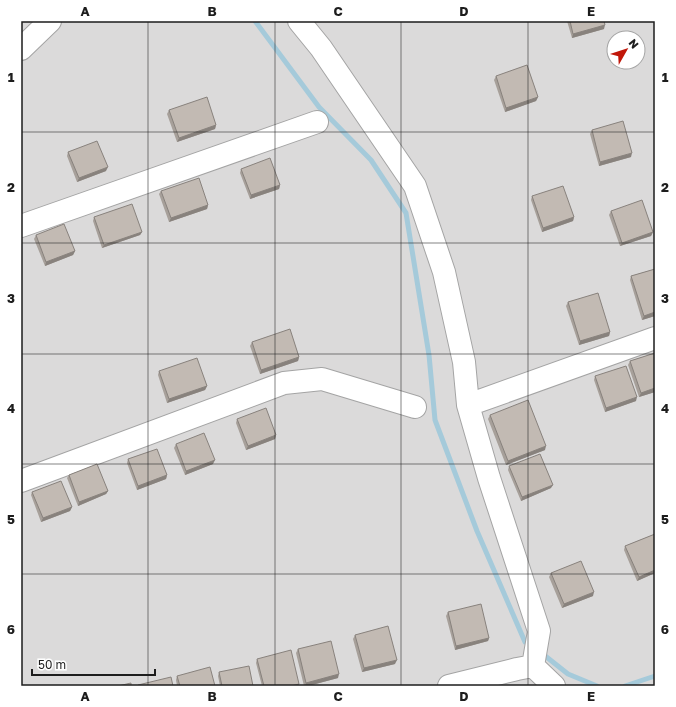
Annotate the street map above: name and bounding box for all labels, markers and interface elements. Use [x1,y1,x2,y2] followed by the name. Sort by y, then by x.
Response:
[80,3,90,19] text: A
[207,3,217,19] text: B
[333,3,343,19] text: C
[459,3,469,19] text: D
[587,3,595,19] text: E
[606,30,646,70] north arrow
[626,36,642,51] text: N
[8,69,15,85] text: 1
[662,69,669,85] text: 1
[7,179,15,195] text: 2
[661,179,669,195] text: 2
[7,290,15,306] text: 3
[661,290,669,306] text: 3
[7,400,15,416] text: 4
[661,400,669,416] text: 4
[7,511,15,527] text: 5
[661,511,669,527] text: 5
[7,621,15,637] text: 6
[661,621,669,637] text: 6
[32,651,155,677] scale bar
[38,657,66,672] text: 50 m
[80,688,90,704] text: A
[207,688,217,704] text: B
[333,688,343,704] text: C
[459,688,469,704] text: D
[587,688,595,704] text: E

